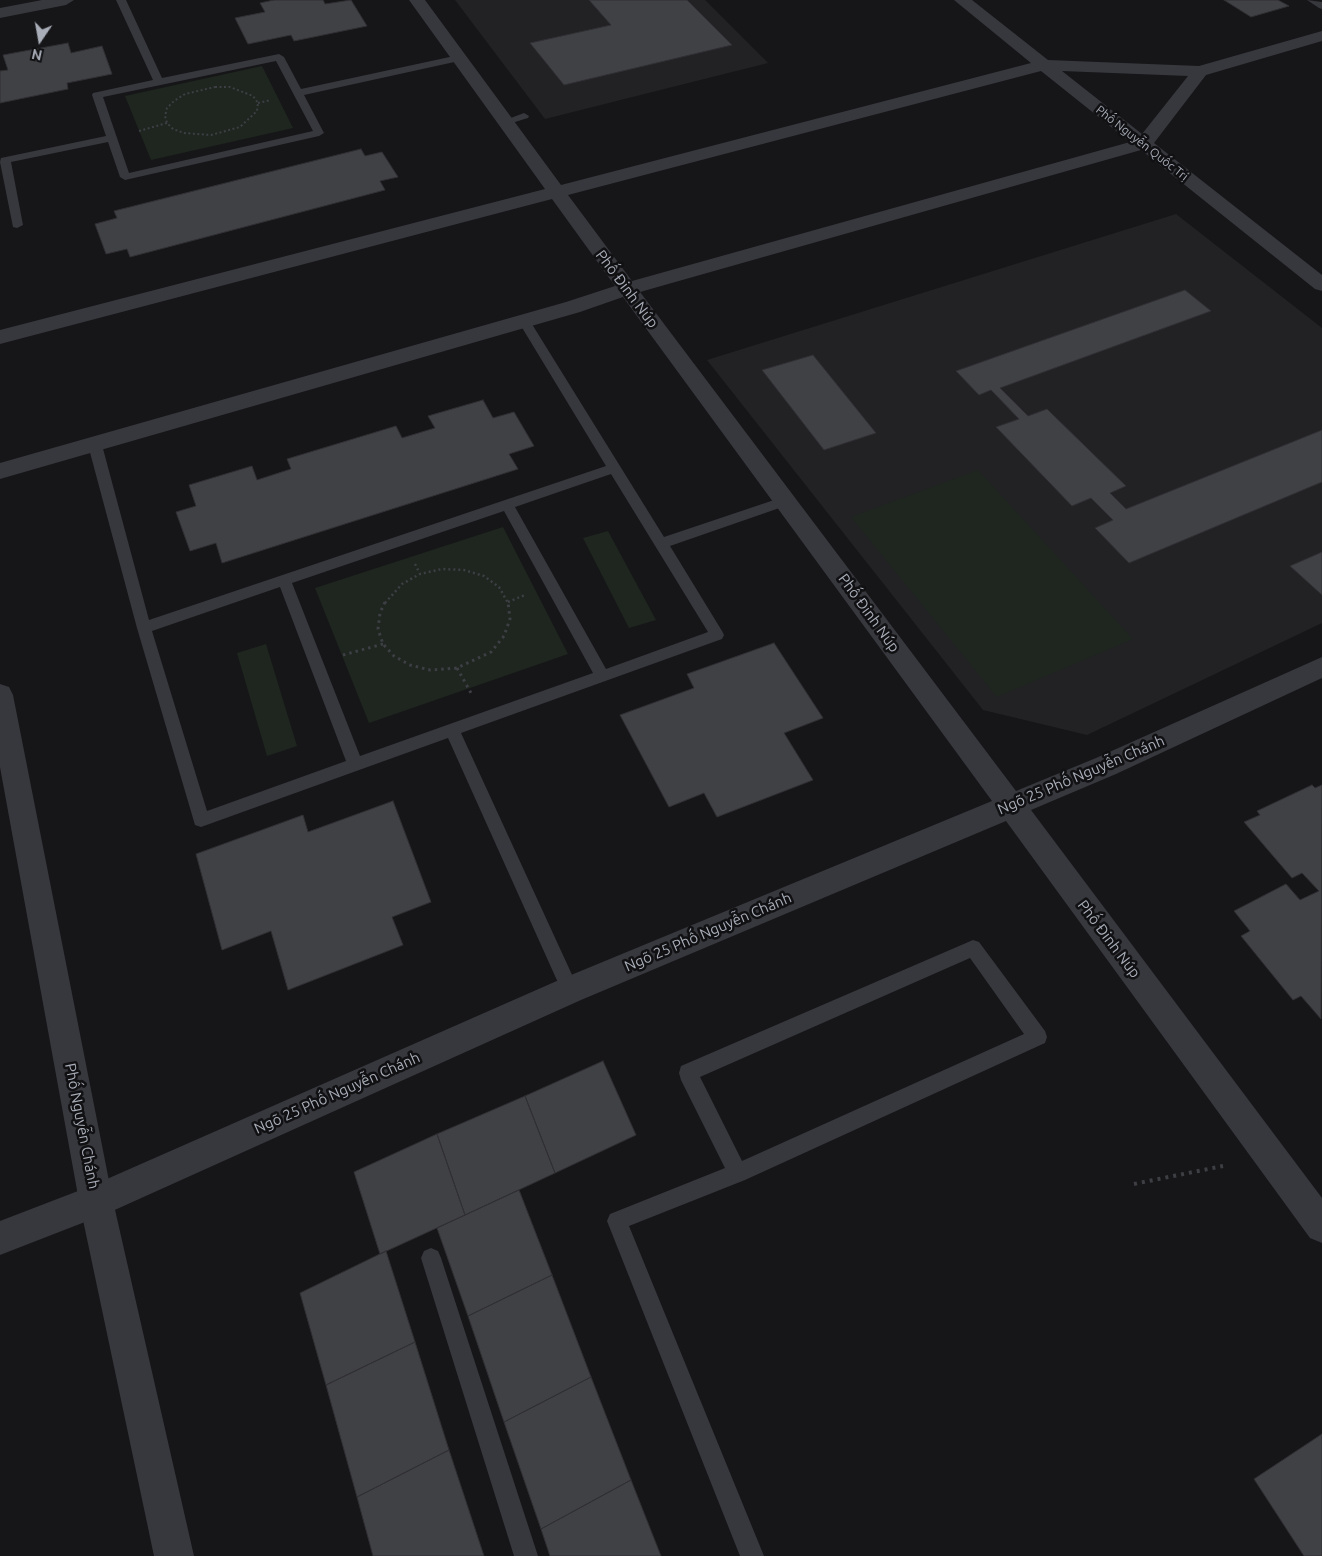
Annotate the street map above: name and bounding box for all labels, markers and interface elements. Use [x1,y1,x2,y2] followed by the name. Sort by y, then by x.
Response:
[15,15,65,65] north arrow
[30,46,44,64] text: N
[1093,102,1191,184] street label: Phố Nguyễn Quốc Trị
[592,247,662,331] street label: Phố Đinh Núp
[834,570,904,656] street label: Phố Đinh Núp
[995,732,1167,818] street label: Ngõ 25 Phố Nguyễn Chánh
[622,889,794,975] street label: Ngõ 25 Phố Nguyễn Chánh
[1074,897,1144,981] street label: Phố Đinh Núp
[251,1048,423,1138] street label: Ngõ 25 Phố Nguyễn Chánh
[61,1062,103,1190] street label: Phố Nguyễn Chánh

